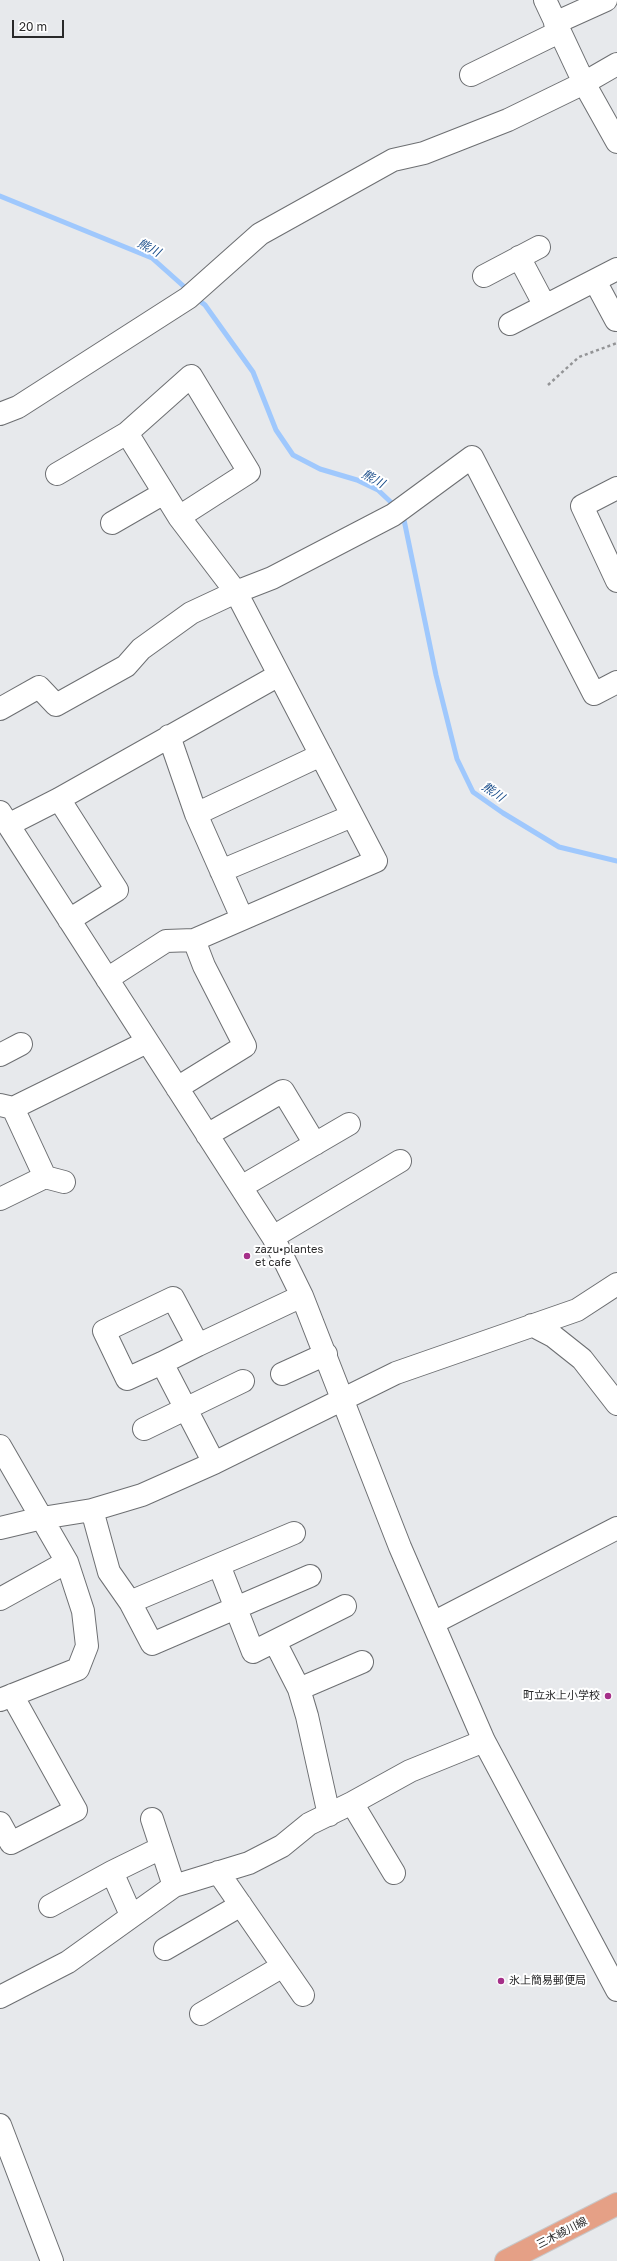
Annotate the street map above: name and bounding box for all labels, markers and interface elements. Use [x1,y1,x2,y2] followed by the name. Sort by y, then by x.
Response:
[14,12,66,38] scale bar
[19,19,47,34] text: 20 m
[135,236,163,260] water label: 熊川
[359,467,387,491] water label: 熊川
[479,779,507,805] water label: 熊川
[255,1243,323,1269] place label: zazu•plantes et cafe
[242,1251,252,1261] marker: zazu•plantes et cafe
[523,1689,600,1703] place label: 町立氷上小学校
[603,1691,613,1701] marker: 町立氷上小学校
[509,1974,586,1988] place label: 氷上簡易郵便局
[496,1976,506,1986] marker: 氷上簡易郵便局
[535,2215,589,2251] street label: 三木綾川線

